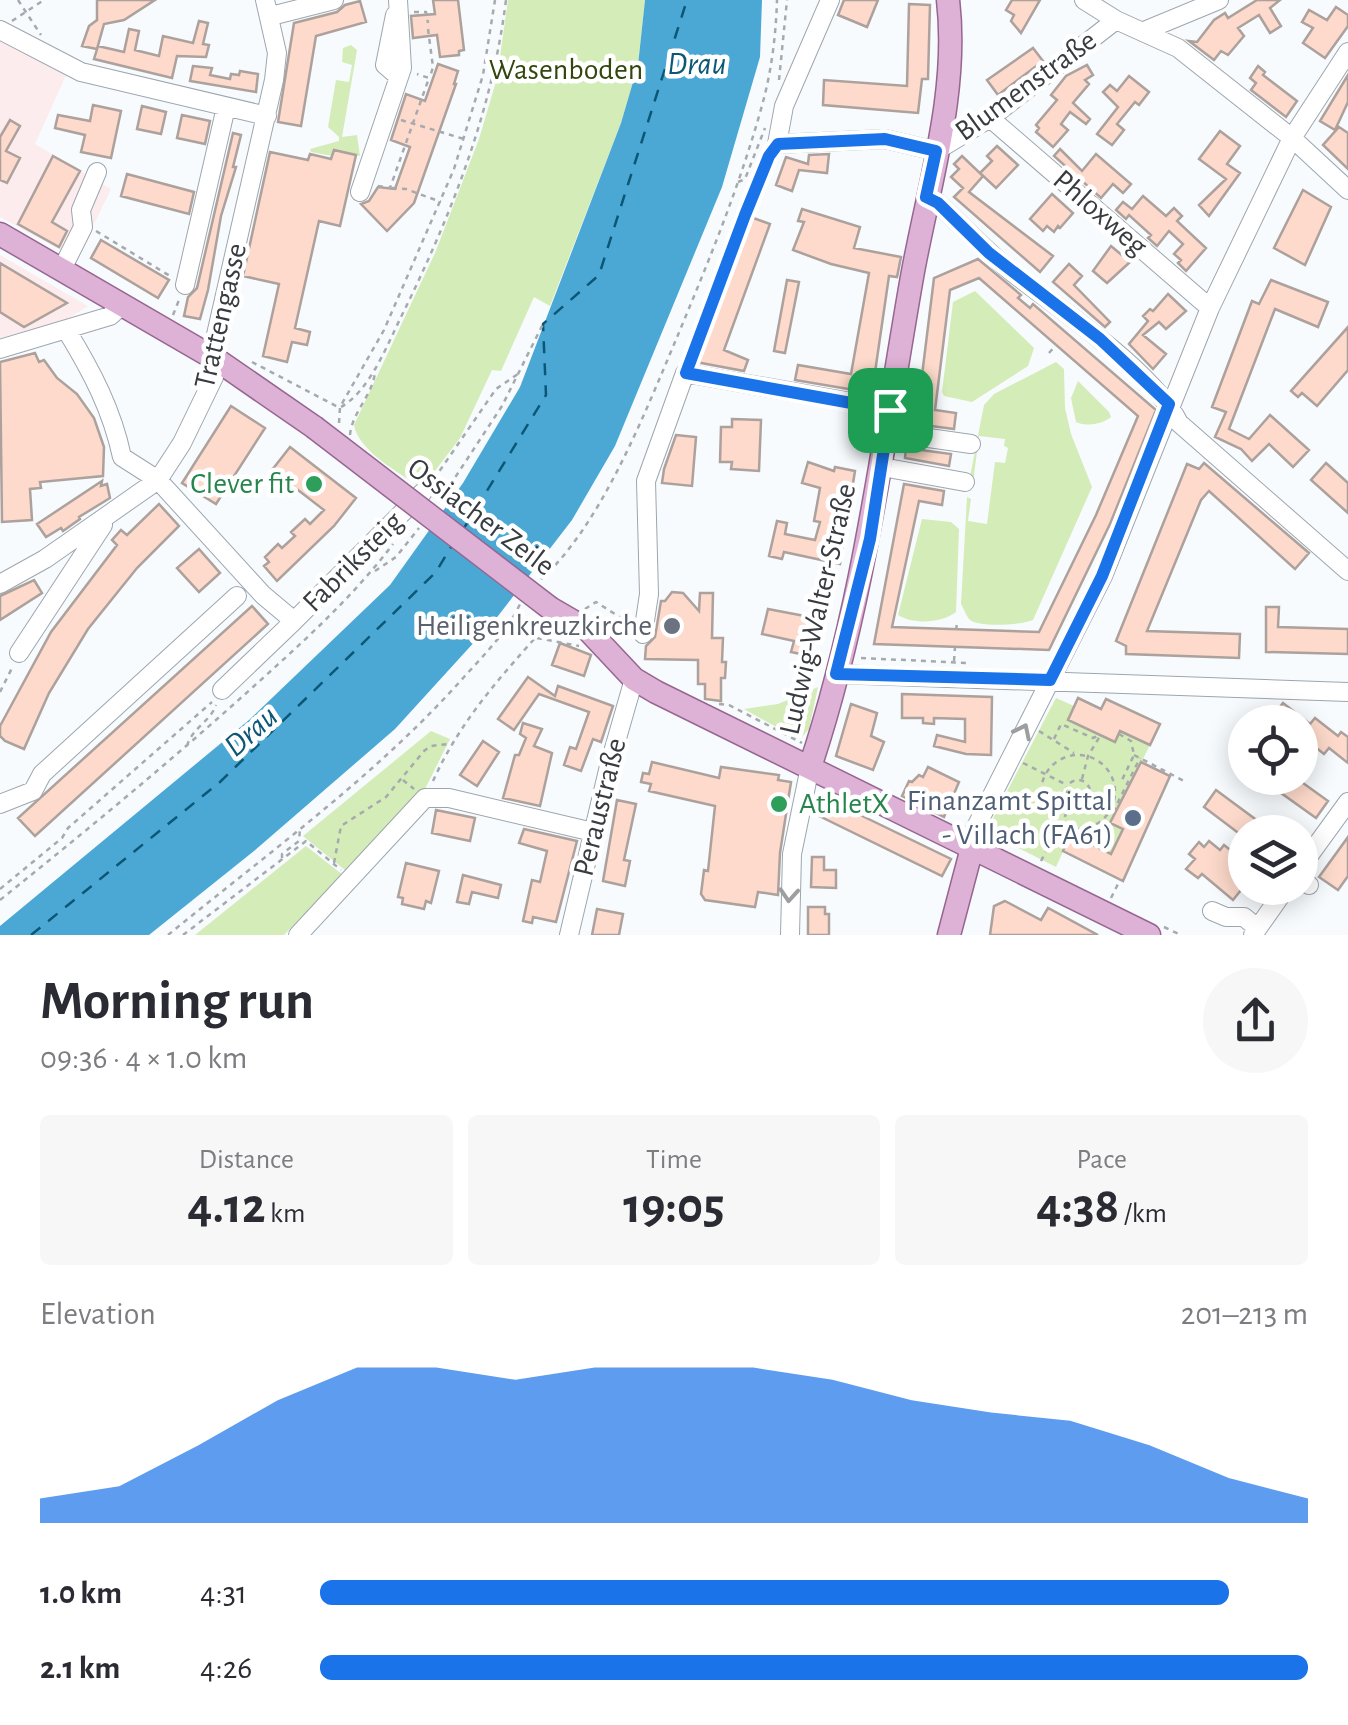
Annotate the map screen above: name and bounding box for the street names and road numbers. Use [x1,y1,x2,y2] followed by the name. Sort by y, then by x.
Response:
[950,25,1102,147] street label: Blumenstraße
[1047,164,1153,262] street label: Phloxweg
[190,240,252,392] street label: Trattengasse
[402,452,560,582] street label: Ossiacher Zeile
[774,480,862,738] street label: Ludwig-Walter-Straße
[297,506,409,618] street label: Fabriksteig
[568,735,632,879] street label: Peraustraße

